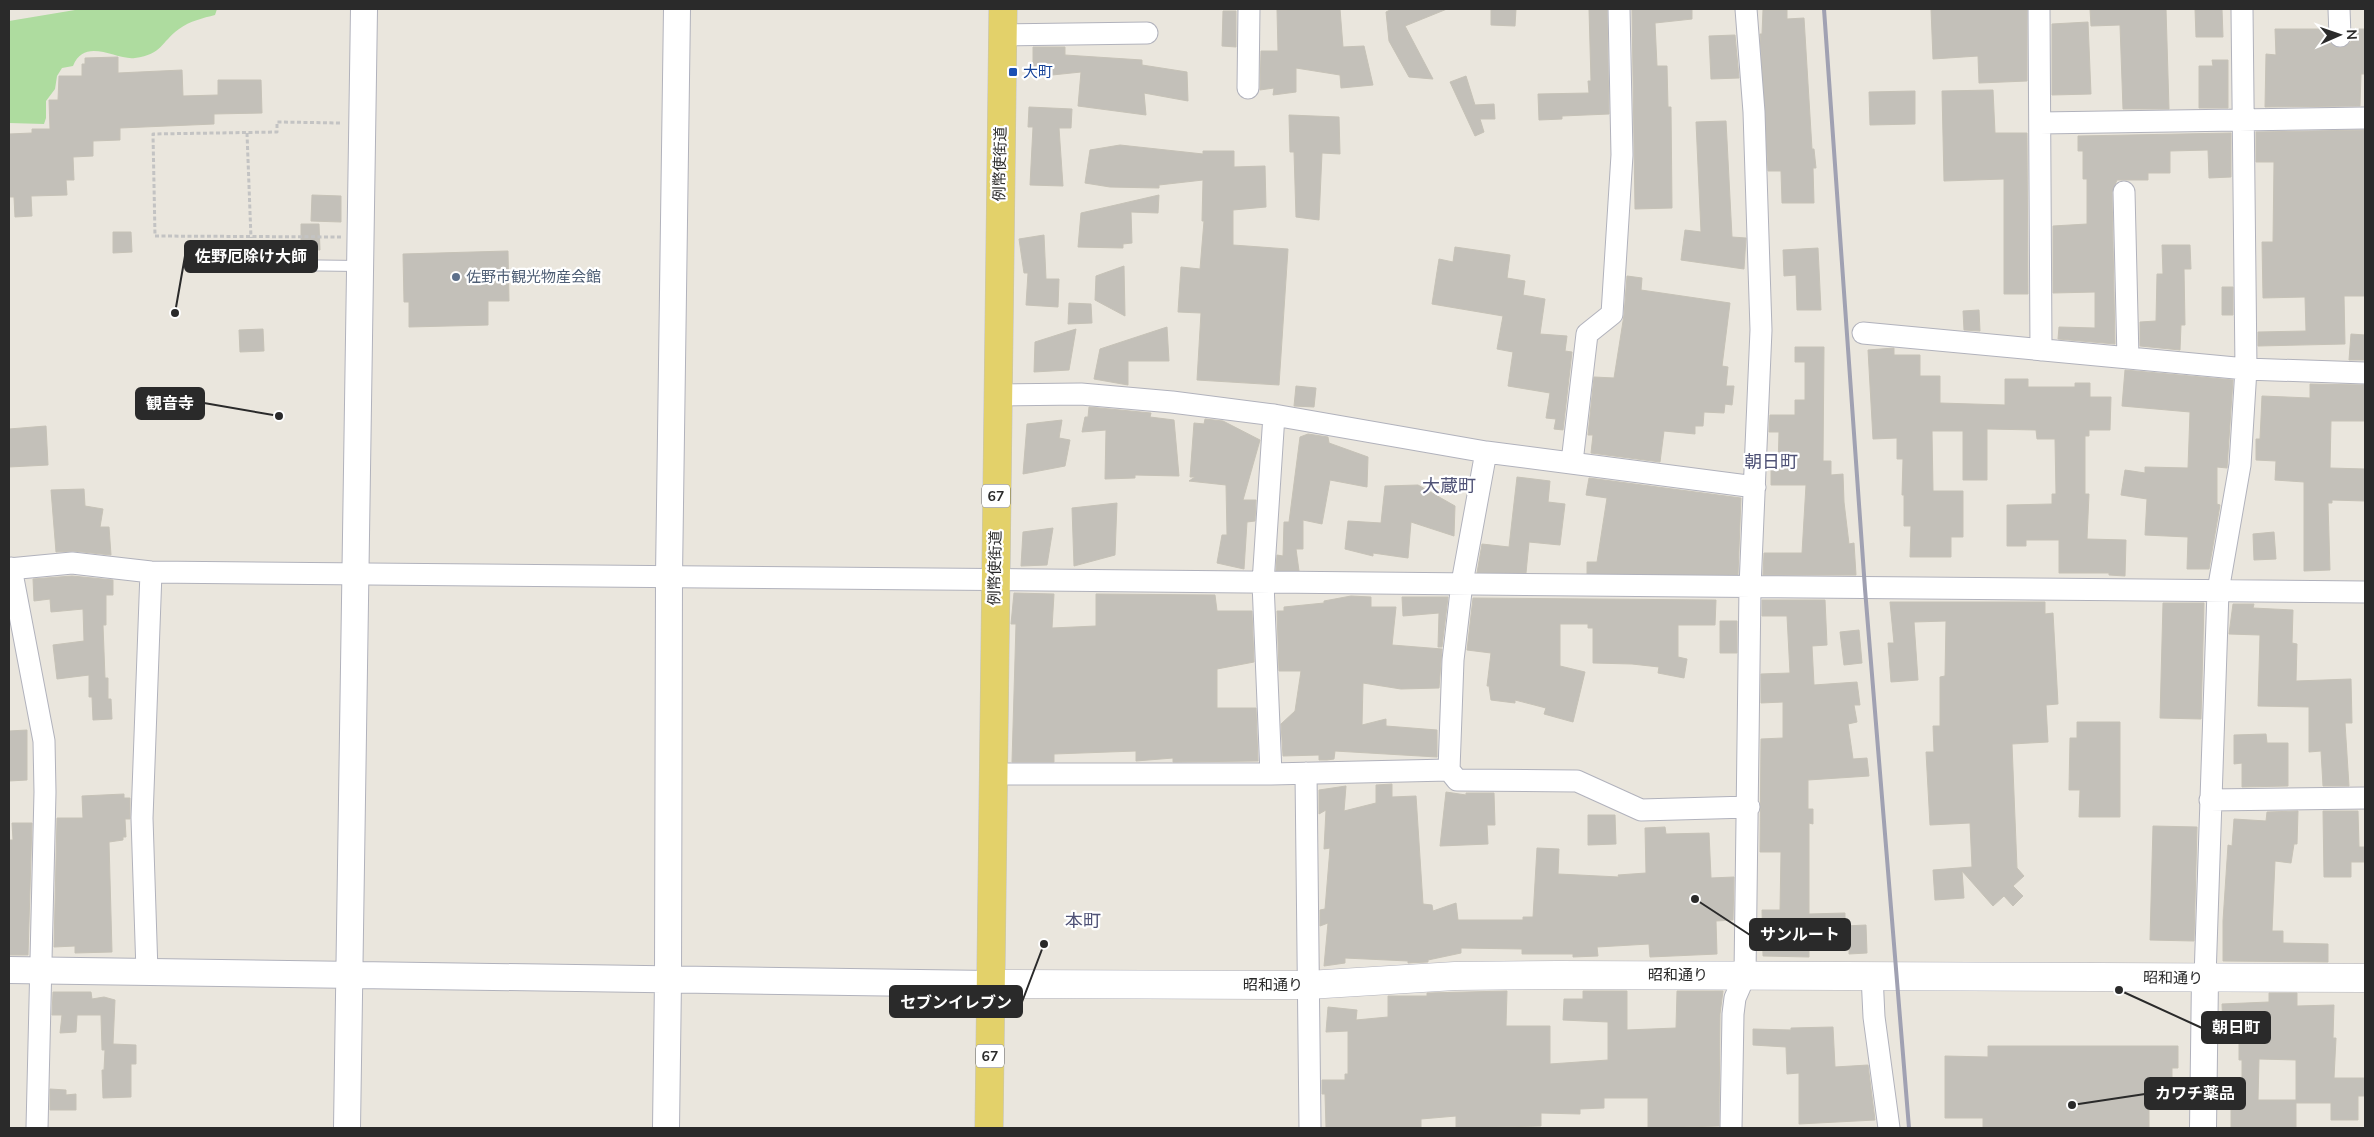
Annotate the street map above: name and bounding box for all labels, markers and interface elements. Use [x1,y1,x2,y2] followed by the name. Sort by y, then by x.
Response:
[2314,10,2364,60] north arrow
[2342,29,2361,40] text: N
[1023,62,1053,82] place label: 大町
[1007,66,1019,78] marker: 大町
[989,126,1011,202] street label: 例幣使街道
[185,241,317,272] callout: 佐野厄除け大師
[194,246,307,268] text: 佐野厄除け大師
[466,267,601,287] place label: 佐野市観光物産会館
[450,271,462,283] marker: 佐野市観光物産会館
[136,388,204,419] callout: 観音寺
[146,393,194,415] text: 観音寺
[1744,450,1798,474] district label: 朝日町
[1422,474,1476,498] district label: 大蔵町
[982,484,1010,508] road number: 67
[984,530,1006,606] street label: 例幣使街道
[1065,909,1101,933] district label: 本町
[1750,919,1850,950] callout: サンルート
[1760,924,1840,946] text: サンルート
[1648,965,1708,985] street label: 昭和通り
[2143,967,2203,989] street label: 昭和通り
[1243,975,1303,995] street label: 昭和通り
[890,986,1022,1017] callout: セブンイレブン
[900,992,1012,1014] text: セブンイレブン
[2202,1012,2270,1043] callout: 朝日町
[2212,1017,2260,1039] text: 朝日町
[976,1044,1004,1068] road number: 67
[2145,1078,2245,1109] callout: カワチ薬品
[2155,1083,2235,1105] text: カワチ薬品

